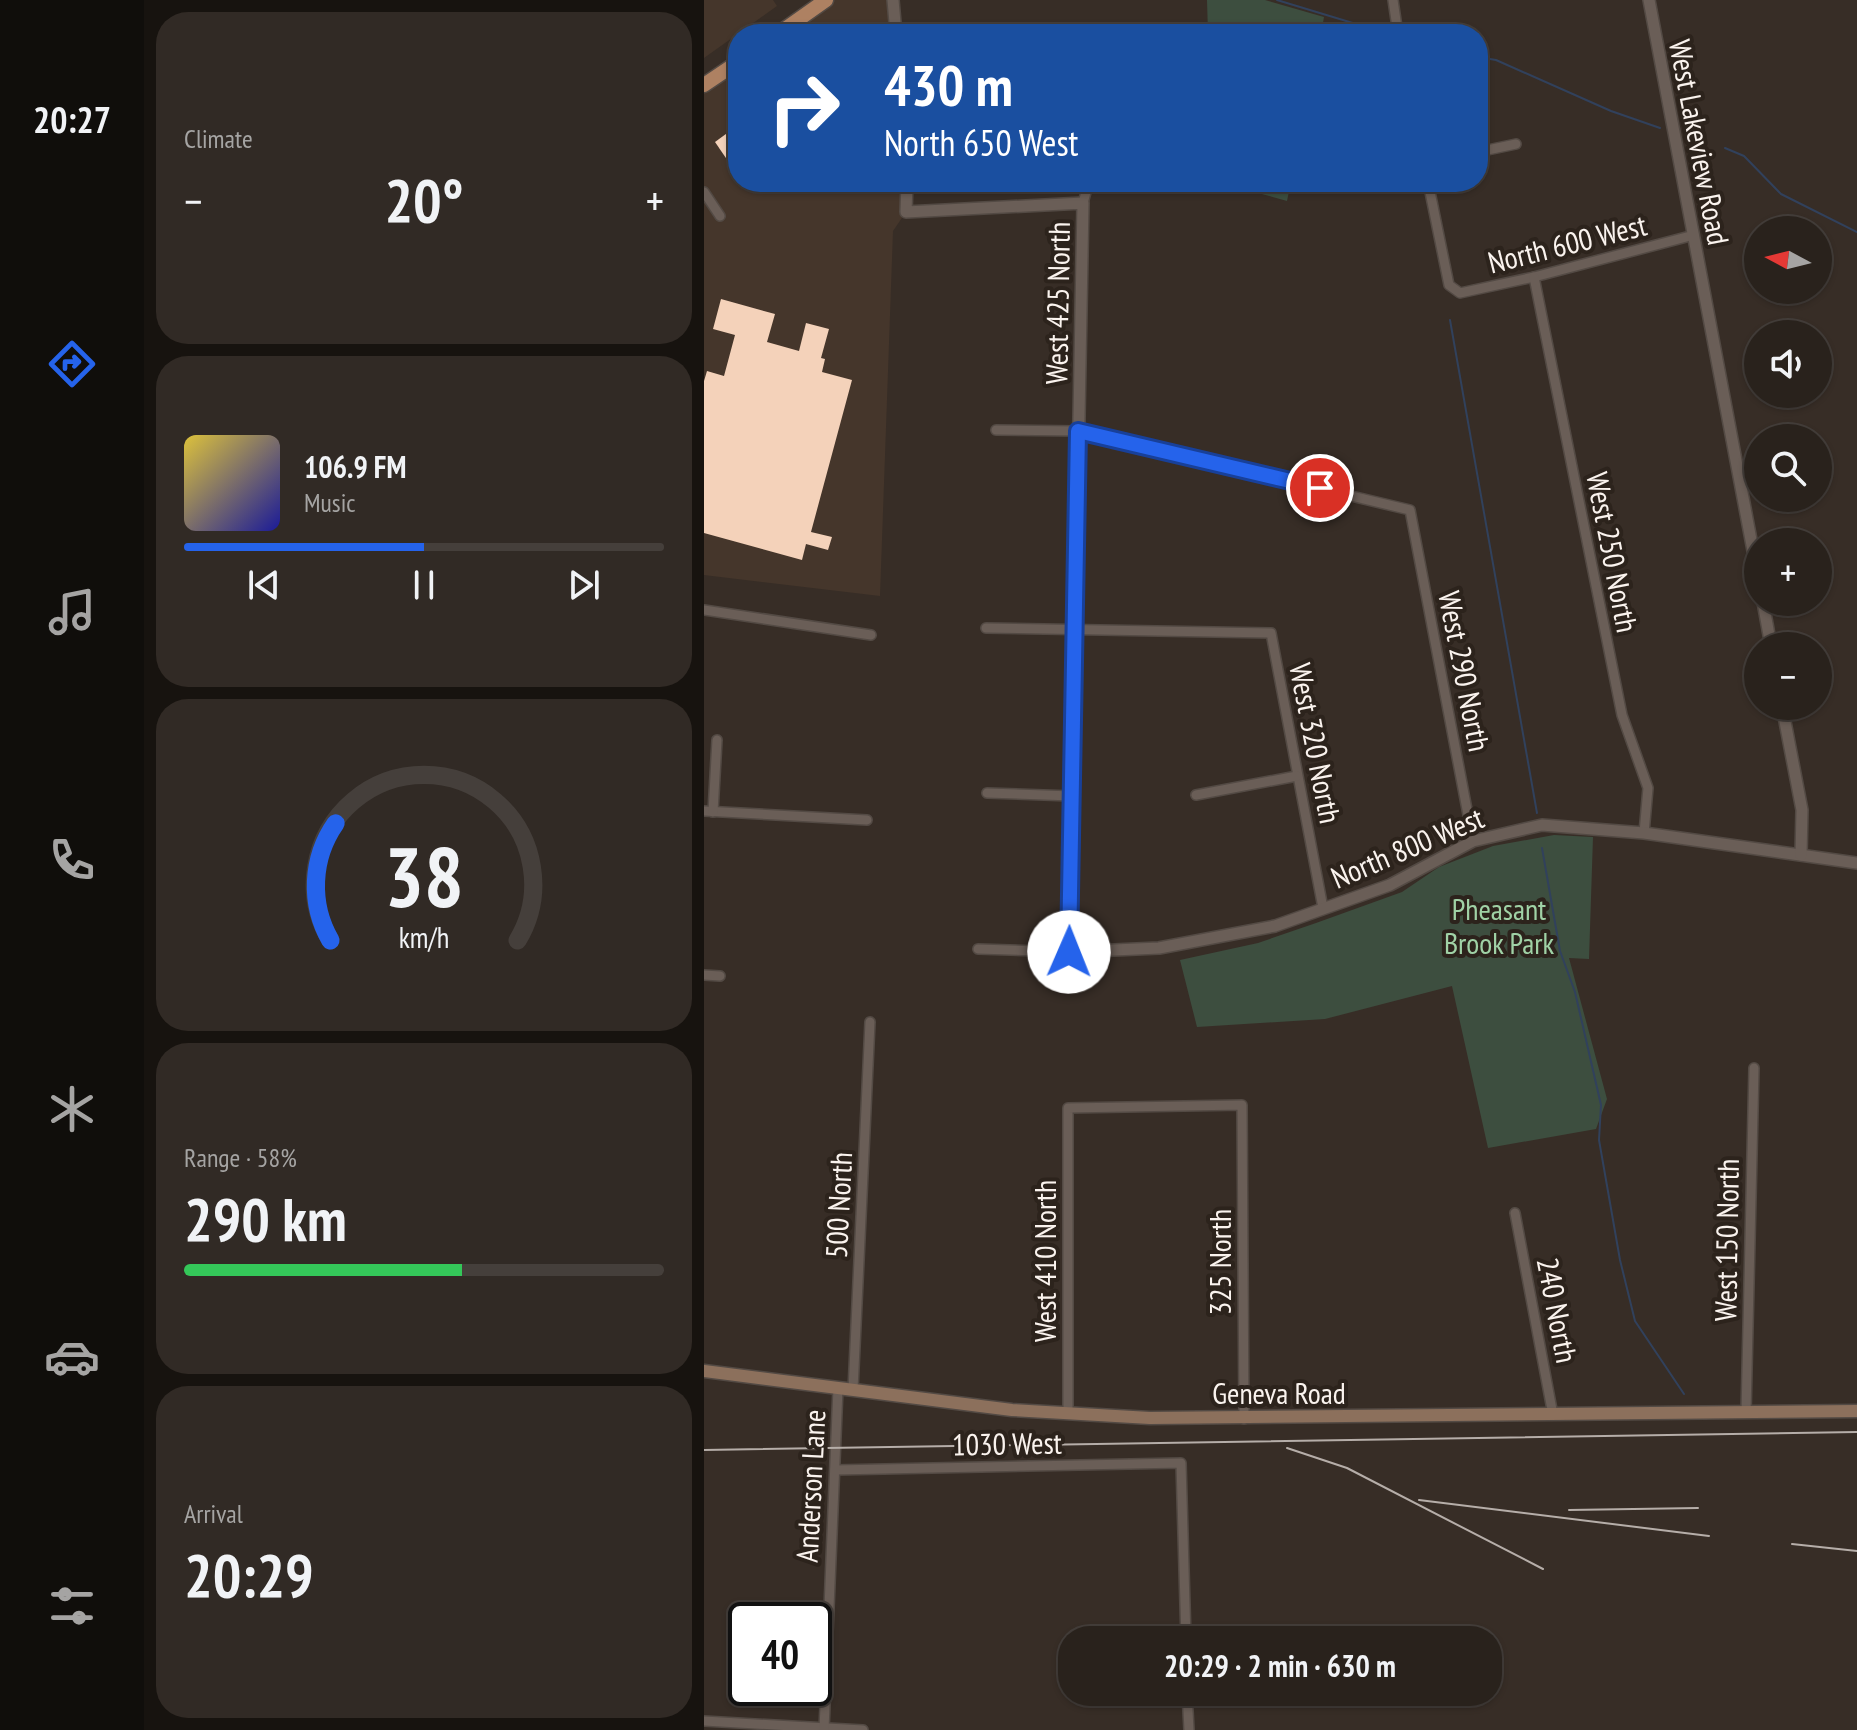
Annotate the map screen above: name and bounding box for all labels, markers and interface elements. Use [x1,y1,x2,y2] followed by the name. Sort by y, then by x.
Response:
[1661,36,1739,248] street label: West Lakeview Road
[884,49,1013,121] text: 430 m
[752,56,856,160] icon: right
[33,96,111,143] text: 20:27
[884,119,1079,166] text: North 650 West
[184,122,253,155] text: Climate
[384,161,464,239] text: 20°
[184,172,202,229] text: −
[646,172,664,229] text: +
[1484,204,1651,282] street label: North 600 West
[1744,216,1832,304] north arrow
[1744,216,1832,720] map controls
[1036,221,1078,385] street label: West 425 North
[1744,320,1832,408] button: sound
[44,336,100,392] icon: directions
[1744,424,1832,512] button: search
[304,447,406,486] text: 106.9 FM
[1286,454,1354,522] pin
[1298,466,1342,510] icon: arrive
[1578,468,1648,636] street label: West 250 North
[304,486,356,519] text: Music
[1744,528,1832,616] button: +
[242,563,286,607] icon: previous
[402,563,446,607] icon: pause
[562,563,606,607] icon: next
[44,584,100,640] icon: music
[1430,587,1500,755] street label: West 290 North
[1744,632,1832,720] button: −
[1281,659,1351,827] street label: West 320 North
[1325,797,1490,897] street label: North 800 West
[384,822,464,930] text: 38
[44,832,100,888] icon: phone
[1444,889,1554,962] park label: Pheasant Brook Park
[1027,910,1111,994] position arrow
[399,919,449,956] text: km/h
[44,1081,100,1137] icon: climate
[184,1141,297,1174] text: Range · 58%
[816,1151,860,1259] street label: 500 North
[1705,1158,1747,1322] street label: West 150 North
[184,1180,347,1258] text: 290 km
[1025,1180,1064,1342] street label: West 410 North
[1200,1209,1239,1315] street label: 325 North
[1529,1254,1587,1366] street label: 240 North
[44,1329,100,1385] icon: car
[1212,1373,1346,1412] street label: Geneva Road
[787,1408,833,1564] street label: Anderson Lane
[952,1423,1063,1463] street label: 1030 West
[184,1497,243,1530] text: Arrival
[184,1536,314,1614] text: 20:29
[44,1578,100,1634] icon: filters
[728,1602,832,1706] speed limit sign: 40
[1164,1646,1396,1685] text: 20:29 · 2 min · 630 m

